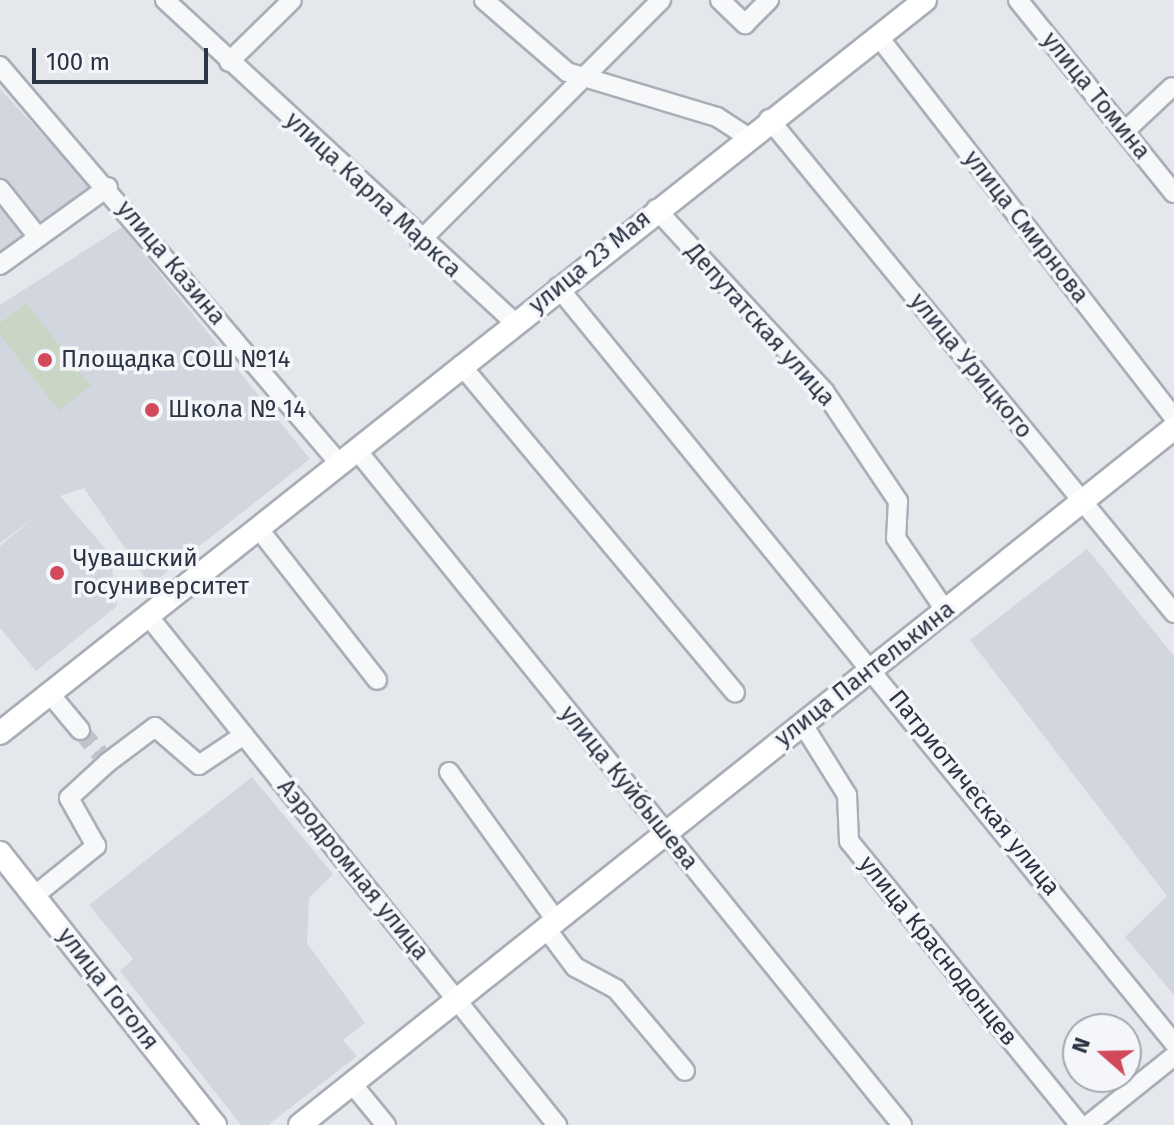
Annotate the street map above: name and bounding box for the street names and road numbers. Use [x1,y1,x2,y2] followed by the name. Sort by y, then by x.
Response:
[1036,26,1156,166] street label: улица Томина
[279,106,467,284] street label: улица Карла Маркса
[957,145,1095,309] street label: улица Смирнова
[110,195,232,331] street label: улица Казина
[523,204,657,320] street label: улица 23 Мая
[679,238,841,412] street label: Депутатская улица
[904,287,1038,445] street label: улица Урицкого
[769,595,961,753] street label: улица Пантелькина
[882,684,1066,902] street label: Патриотическая улица
[554,700,704,876] street label: улица Куйбышева
[271,774,435,966] street label: Аэродромная улица
[853,850,1023,1052] street label: улица Краснодонцев
[51,922,165,1056] street label: улица Гоголя

